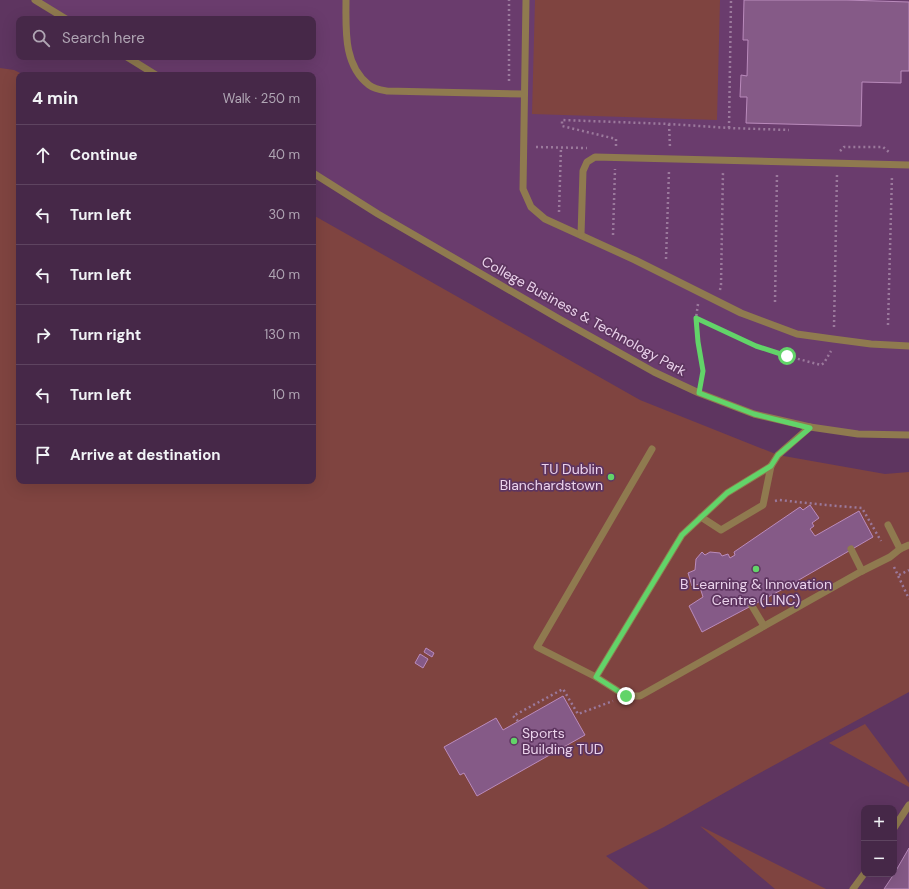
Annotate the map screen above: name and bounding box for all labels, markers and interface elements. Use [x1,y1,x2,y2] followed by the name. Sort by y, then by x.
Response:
[16,16,316,60] search box
[30,27,52,49] icon: search
[62,28,145,48] text: Search here
[32,87,78,109] text: 4 min
[223,90,300,107] text: Walk · 250 m
[32,144,54,166] icon: ahead
[70,145,138,165] text: Continue
[268,146,300,163] text: 40 m
[32,204,54,226] icon: left
[70,205,131,225] text: Turn left
[268,206,300,223] text: 30 m
[478,252,690,380] street label: College Business & Technology Park
[32,264,54,286] icon: left
[70,265,131,285] text: Turn left
[268,266,300,283] text: 40 m
[32,324,54,346] icon: right
[70,325,141,345] text: Turn right
[264,326,300,343] text: 130 m
[778,347,796,365] route start
[32,384,54,406] icon: left
[70,385,131,405] text: Turn left
[272,386,300,403] text: 10 m
[32,444,54,466] icon: arrive
[70,445,221,465] text: Arrive at destination
[500,460,603,494] place label: TU Dublin Blanchardstown
[606,472,616,482] marker: TU Dublin Blanchardstown
[751,564,761,574] marker: B Learning & Innovation Centre (LINC)
[680,575,832,609] place label: B Learning & Innovation Centre (LINC)
[617,687,635,705] route end
[522,724,603,758] place label: Sports Building TUD
[509,736,519,746] marker: Sports Building TUD
[861,805,897,877] map controls
[861,805,897,841] button: +
[861,841,897,877] button: −

